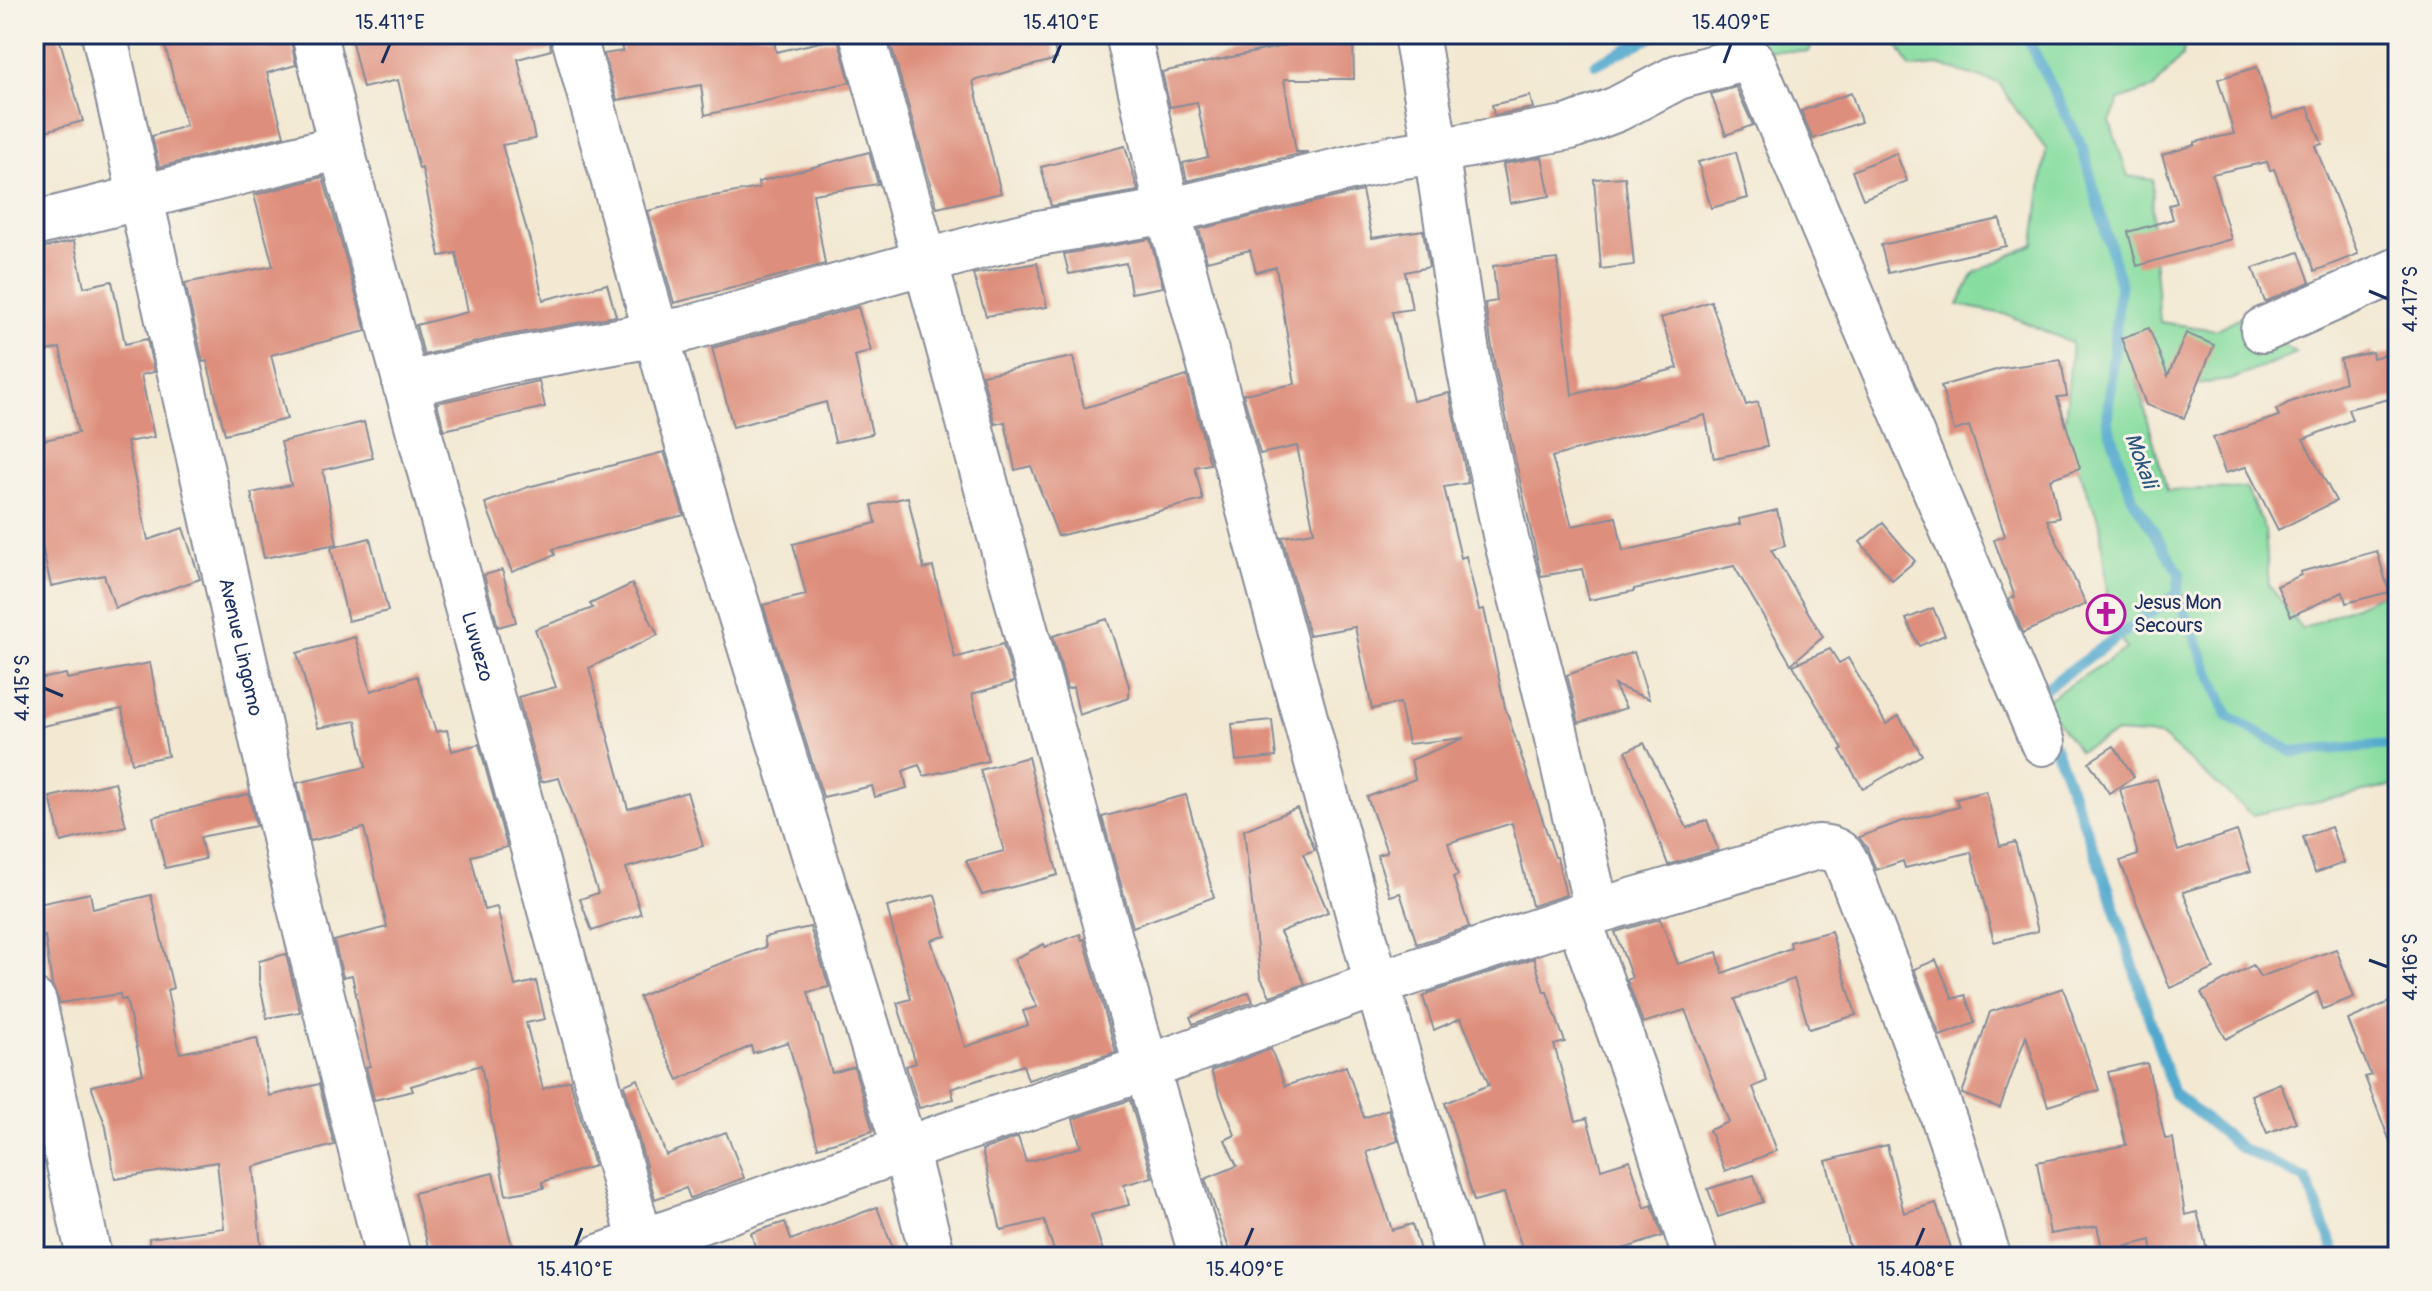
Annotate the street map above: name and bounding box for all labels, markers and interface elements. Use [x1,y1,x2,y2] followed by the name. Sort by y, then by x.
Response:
[355,10,425,35] text: 15.411°E
[1023,10,1099,35] text: 15.410°E
[1692,10,1770,35] text: 15.409°E
[2398,266,2423,332] text: 4.417°S
[2118,429,2165,494] water label: Mokali
[213,576,268,718] street label: Avenue Lingomo
[2134,590,2222,638] place label: Jesus Mon Secours
[2085,593,2127,635] church icon: Jesus Mon Secours
[456,609,499,685] street label: Luvuezo
[10,655,35,721] text: 4.415°S
[2398,933,2423,1001] text: 4.416°S
[537,1257,613,1282] text: 15.410°E
[1206,1257,1284,1282] text: 15.409°E
[1877,1257,1955,1282] text: 15.408°E

